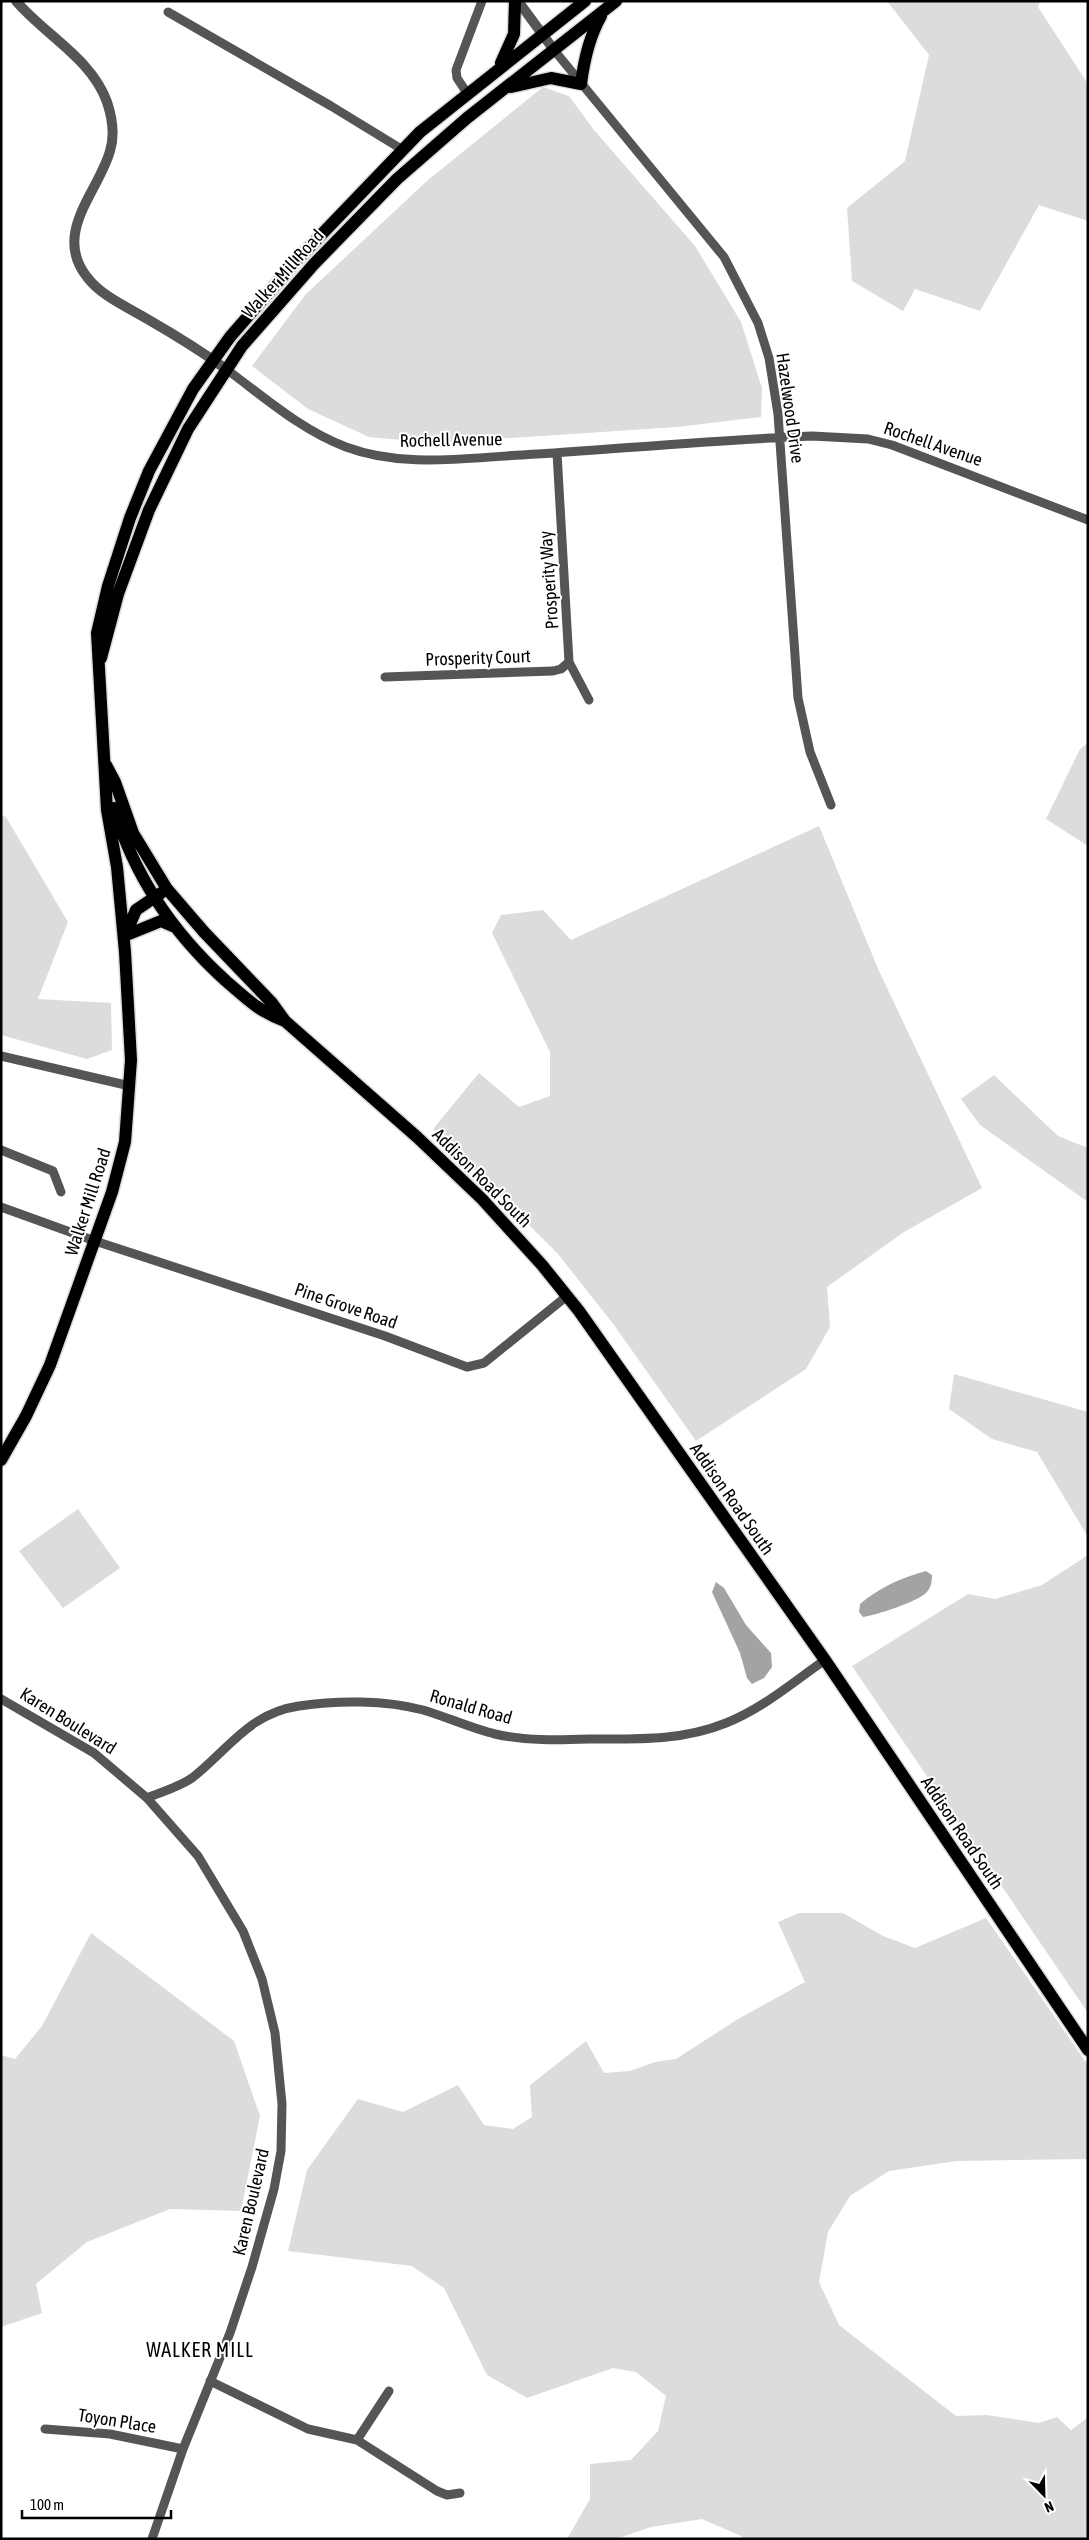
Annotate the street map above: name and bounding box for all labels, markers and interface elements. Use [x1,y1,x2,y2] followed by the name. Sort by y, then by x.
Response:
[237,225,328,322] street label: Walker Mill Road
[772,351,809,465] street label: Hazelwood Drive
[881,417,985,470] street label: Rochell Avenue
[399,428,503,451] street label: Rochell Avenue
[535,530,562,630] street label: Prosperity Way
[425,645,531,670] street label: Prosperity Court
[428,1124,536,1232] street label: Addison Road South
[60,1145,115,1258] street label: Walker Mill Road
[292,1278,400,1333] street label: Pine Grove Road
[686,1439,779,1559] street label: Addison Road South
[16,1683,120,1758] street label: Karen Boulevard
[428,1685,515,1728] street label: Ronald Road
[917,1772,1008,1893] street label: Addison Road South
[228,2146,273,2257] street label: Karen Boulevard
[146,2338,254,2361] district label: WALKER MILL
[77,2404,158,2437] street label: Toyon Place
[1019,2470,1069,2520] north arrow
[22,2488,171,2520] scale bar
[30,2496,64,2513] text: 100 m
[1042,2498,1056,2516] text: N

